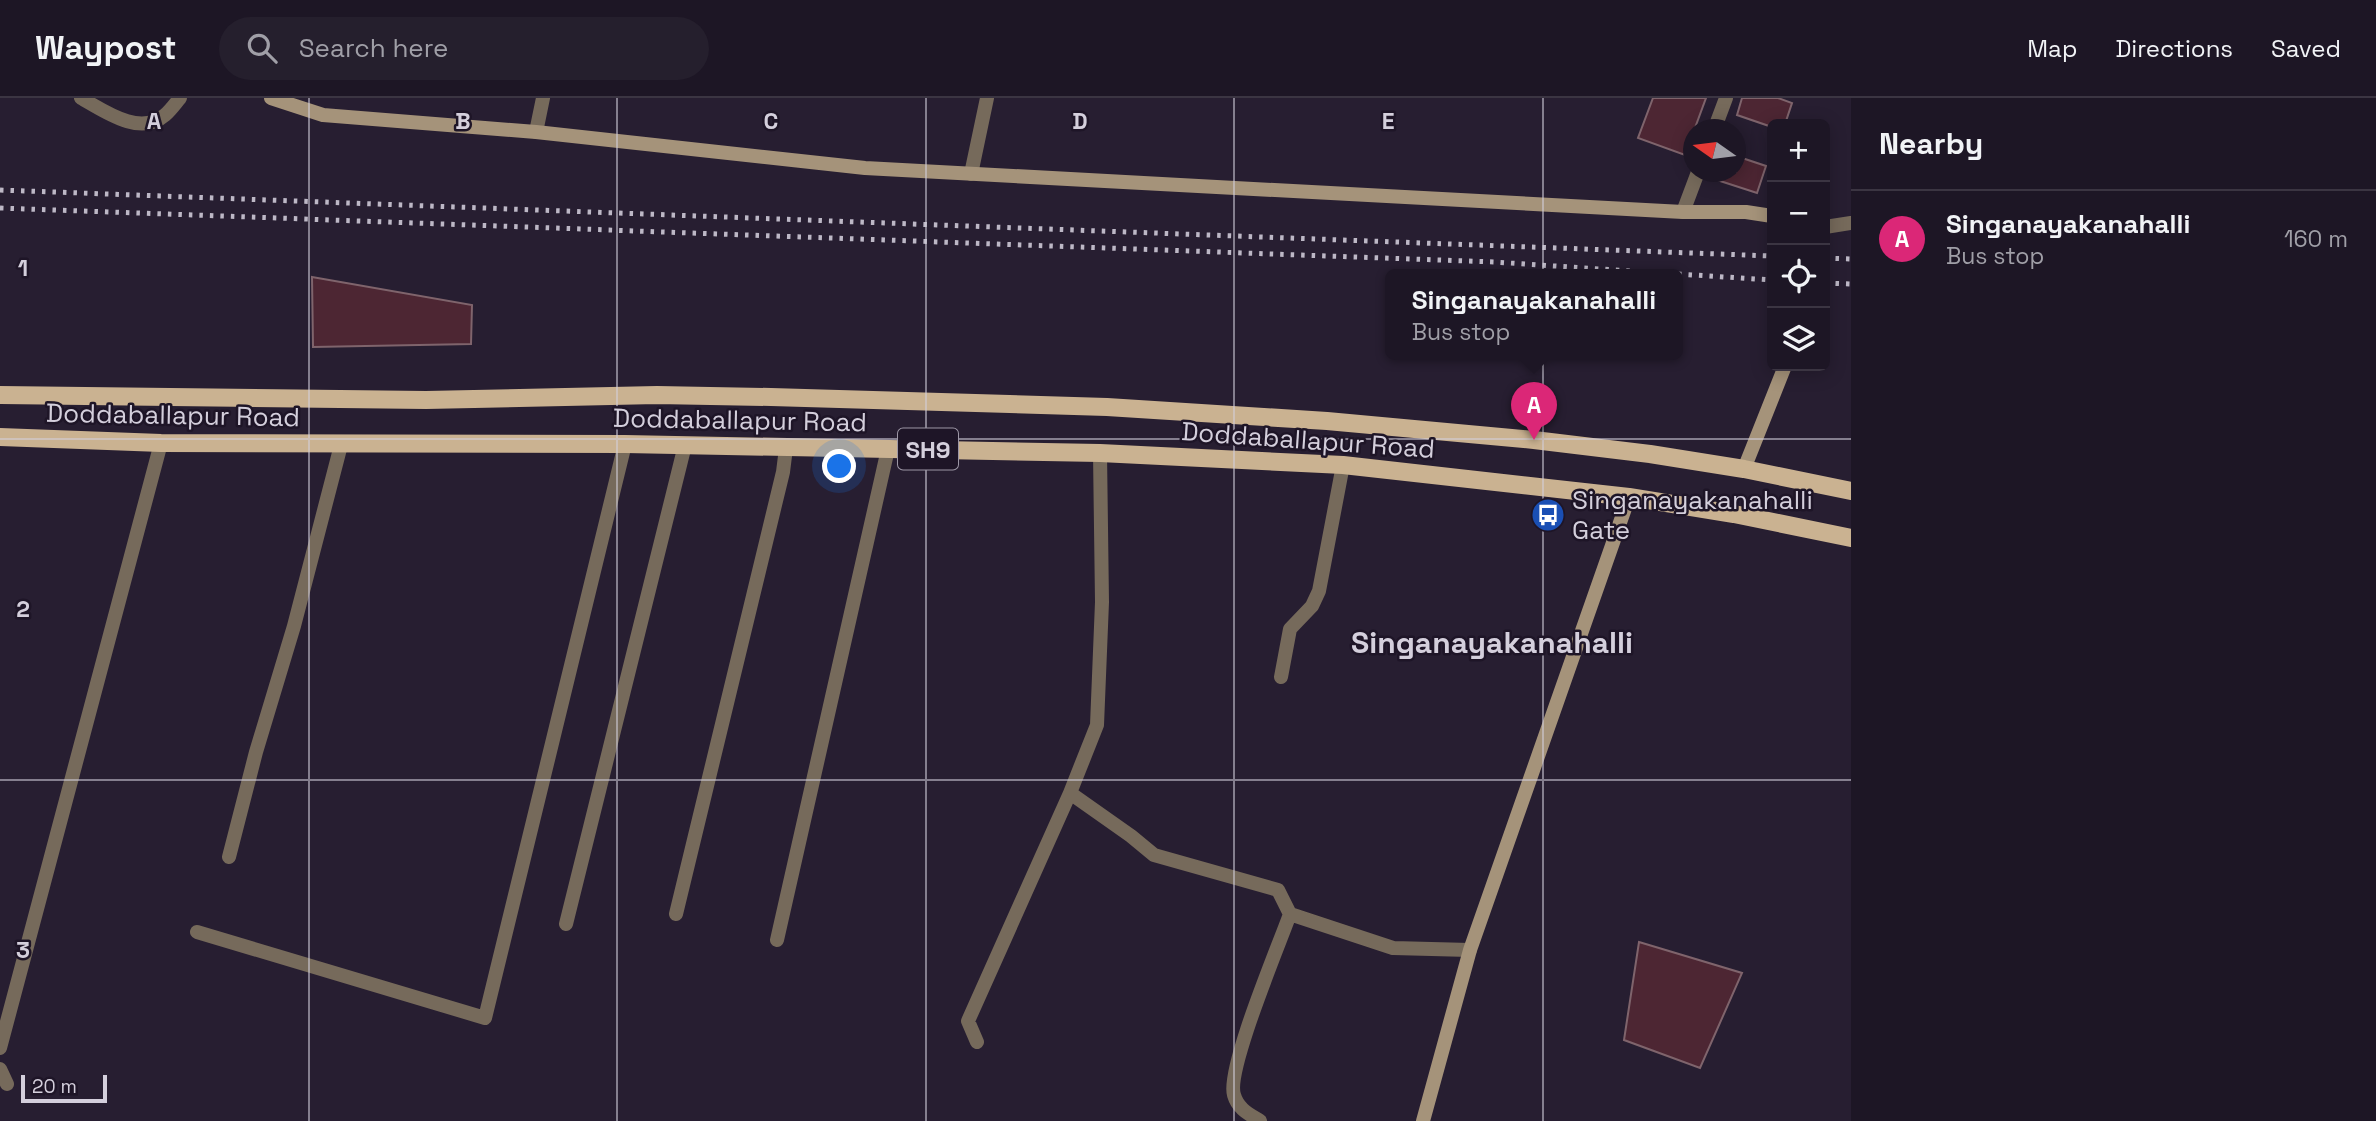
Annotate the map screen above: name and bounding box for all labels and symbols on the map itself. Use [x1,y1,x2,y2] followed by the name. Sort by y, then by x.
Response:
[147,106,162,136] text: A
[455,106,471,136] text: B
[764,106,778,136] text: C
[1072,106,1088,136] text: D
[1382,106,1394,136] text: E
[1683,119,1746,182] north arrow
[18,253,28,283] text: 1
[1511,382,1557,440] pin: A
[46,396,300,434] street label: Doddaballapur Road
[613,401,867,439] street label: Doddaballapur Road
[1180,414,1436,466] street label: Doddaballapur Road
[898,428,958,470] road number: SH9
[822,449,856,483] your location
[1572,483,1813,547] place label: Singanayakanahalli Gate
[1529,496,1567,534] bus stop icon: Singanayakanahalli Gate
[16,594,30,624] text: 2
[1351,623,1633,662] district label: Singanayakanahalli
[16,935,30,965] text: 3
[21,1072,107,1104] scale bar

